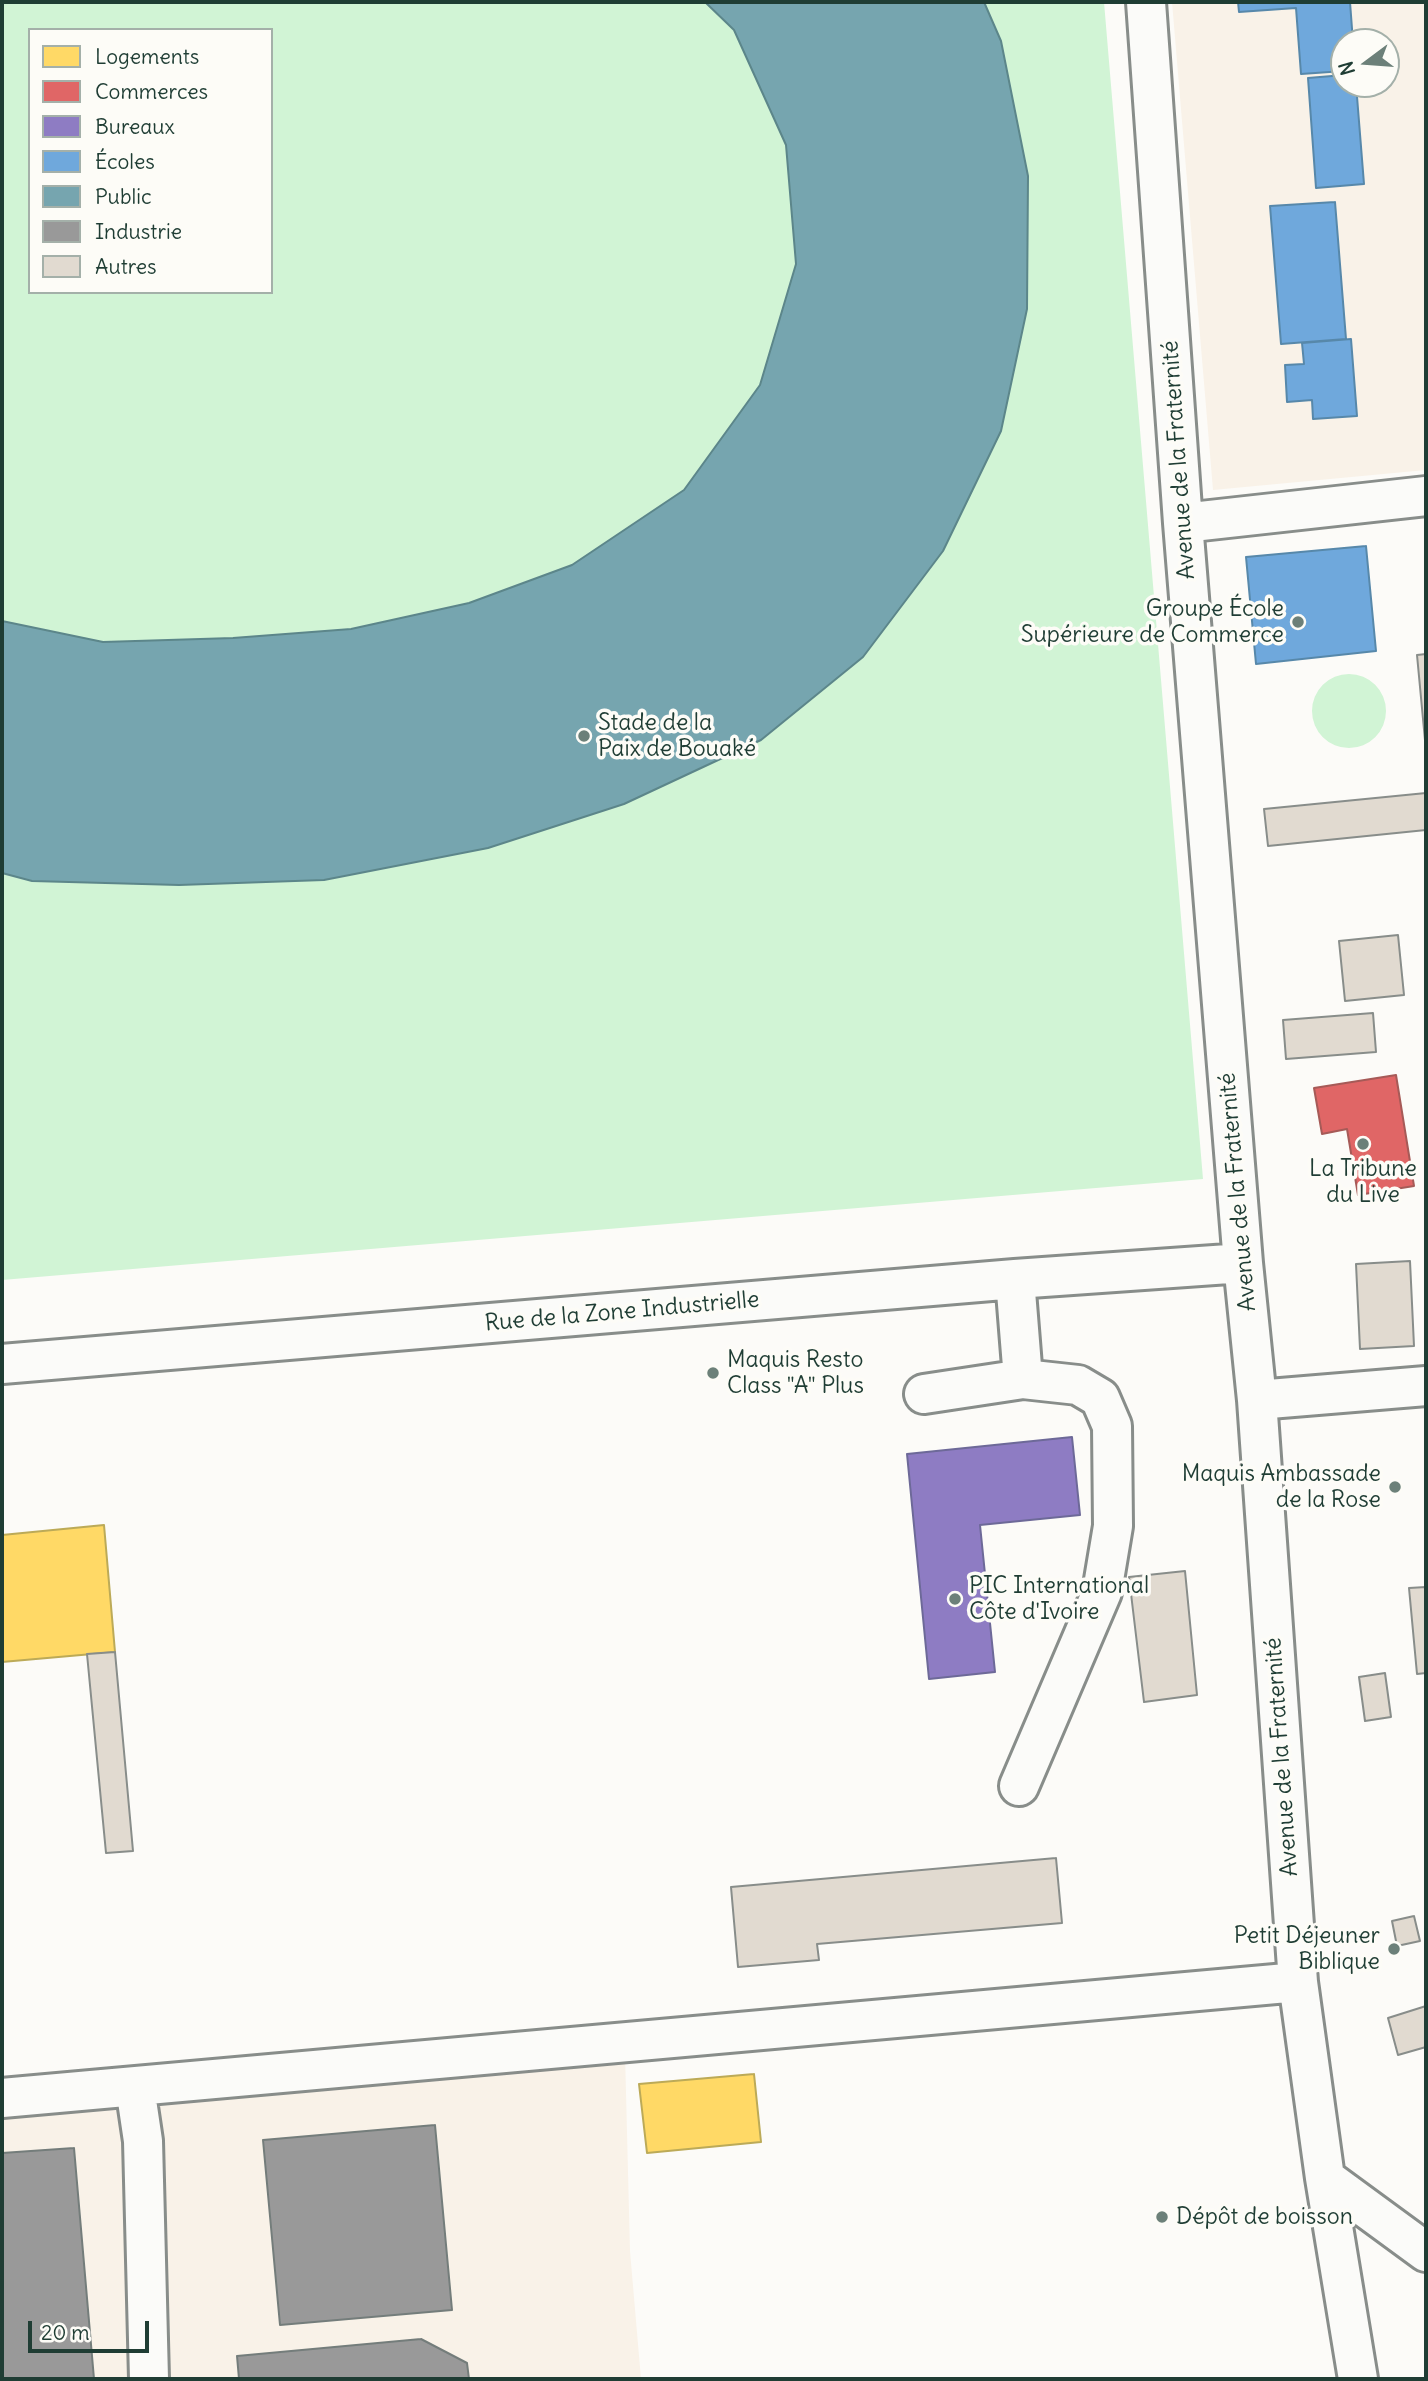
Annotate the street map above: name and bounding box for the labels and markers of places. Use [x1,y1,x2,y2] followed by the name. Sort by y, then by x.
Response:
[1021,595,1284,649] place label: Groupe École Supérieure de Commerce
[1290,614,1306,630] marker: Groupe École Supérieure de Commerce
[598,709,756,763] place label: Stade de la Paix de Bouaké
[576,728,592,744] marker: Stade de la Paix de Bouaké
[1355,1136,1371,1152] marker: La Tribune du Live
[1309,1155,1417,1209] place label: La Tribune du Live
[727,1346,864,1400] place label: Maquis Resto Class "A" Plus
[705,1365,721,1381] marker: Maquis Resto Class "A" Plus
[1182,1460,1381,1514] place label: Maquis Ambassade de la Rose
[1387,1479,1403,1495] marker: Maquis Ambassade de la Rose
[969,1572,1149,1626] place label: PIC International Côte d'Ivoire
[947,1591,963,1607] marker: PIC International Côte d'Ivoire
[1234,1922,1380,1976] place label: Petit Déjeuner Biblique
[1386,1941,1402,1957] marker: Petit Déjeuner Biblique
[1176,2203,1353,2231] place label: Dépôt de boisson
[1154,2209,1170,2225] marker: Dépôt de boisson

